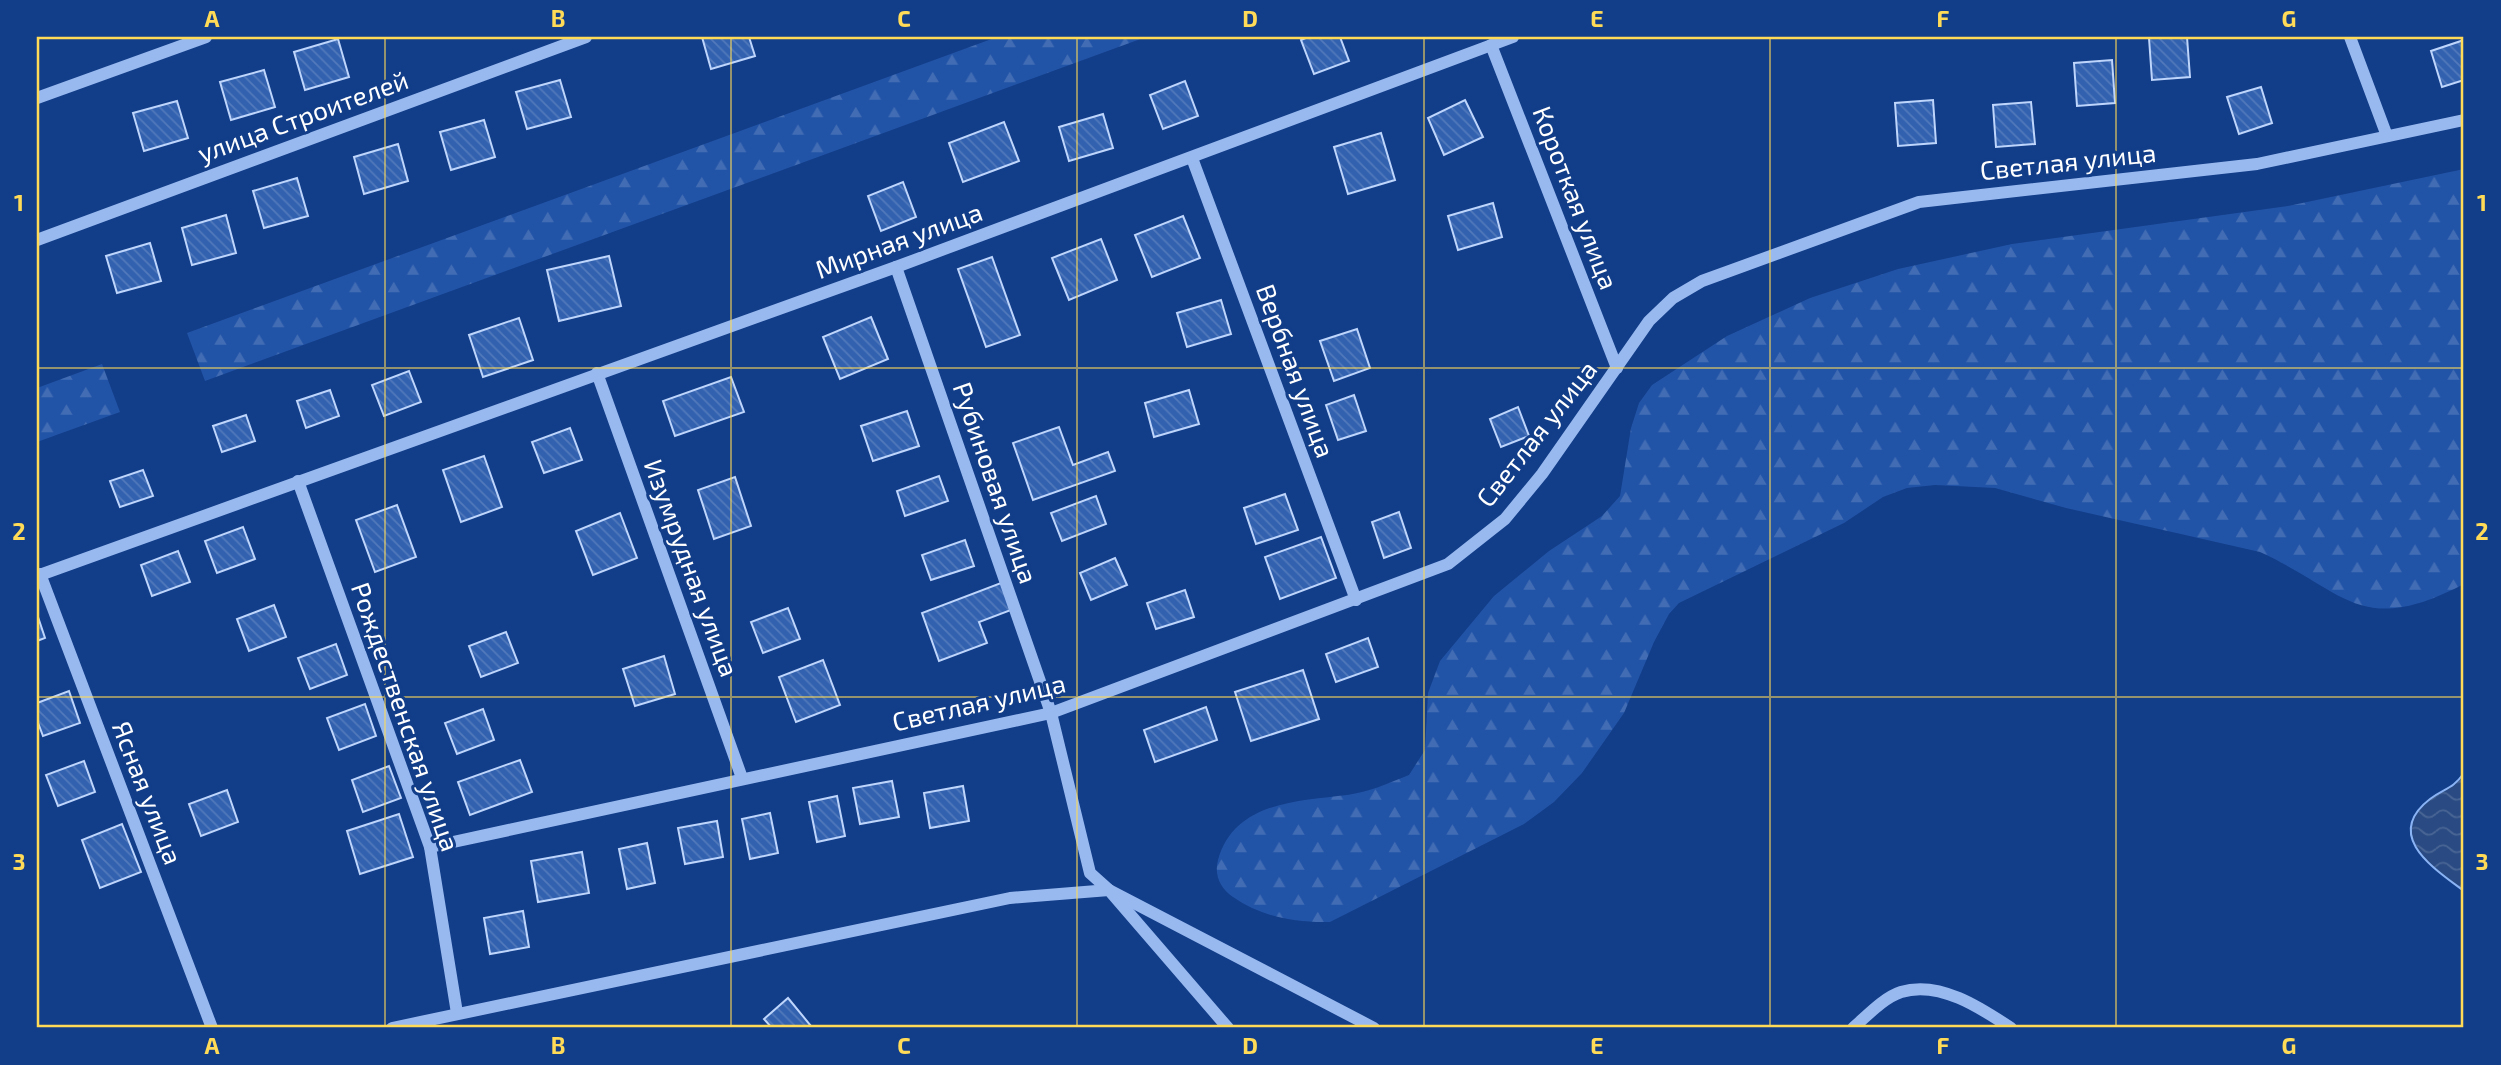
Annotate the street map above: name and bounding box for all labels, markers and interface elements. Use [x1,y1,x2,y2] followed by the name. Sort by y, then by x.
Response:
[204,4,220,32] text: A
[551,4,565,32] text: B
[897,4,911,32] text: C
[1242,4,1258,32] text: D
[1590,4,1604,32] text: E
[1937,4,1950,32] text: F
[2282,4,2296,32] text: G
[193,63,412,169] street label: улица Строителей
[1526,102,1626,294] street label: Короткая улица
[1978,136,2158,186] street label: Светлая улица
[14,188,24,216] text: 1
[2477,188,2487,216] text: 1
[811,195,986,285] street label: Мирная улица
[1250,280,1342,462] street label: Вербная улица
[1469,354,1603,513] street label: Светлая улица
[947,378,1045,587] street label: Рубиновая улица
[638,455,746,681] street label: Изумрудная улица
[12,517,26,545] text: 2
[2475,517,2489,545] text: 2
[345,578,467,855] street label: Рождественская улица
[889,667,1069,738] street label: Светлая улица
[106,717,190,869] street label: Ясная улица
[12,847,26,875] text: 3
[2475,847,2489,875] text: 3
[204,1031,220,1059] text: A
[551,1031,565,1059] text: B
[897,1031,911,1059] text: C
[1242,1031,1258,1059] text: D
[1590,1031,1604,1059] text: E
[1937,1031,1950,1059] text: F
[2282,1031,2296,1059] text: G

